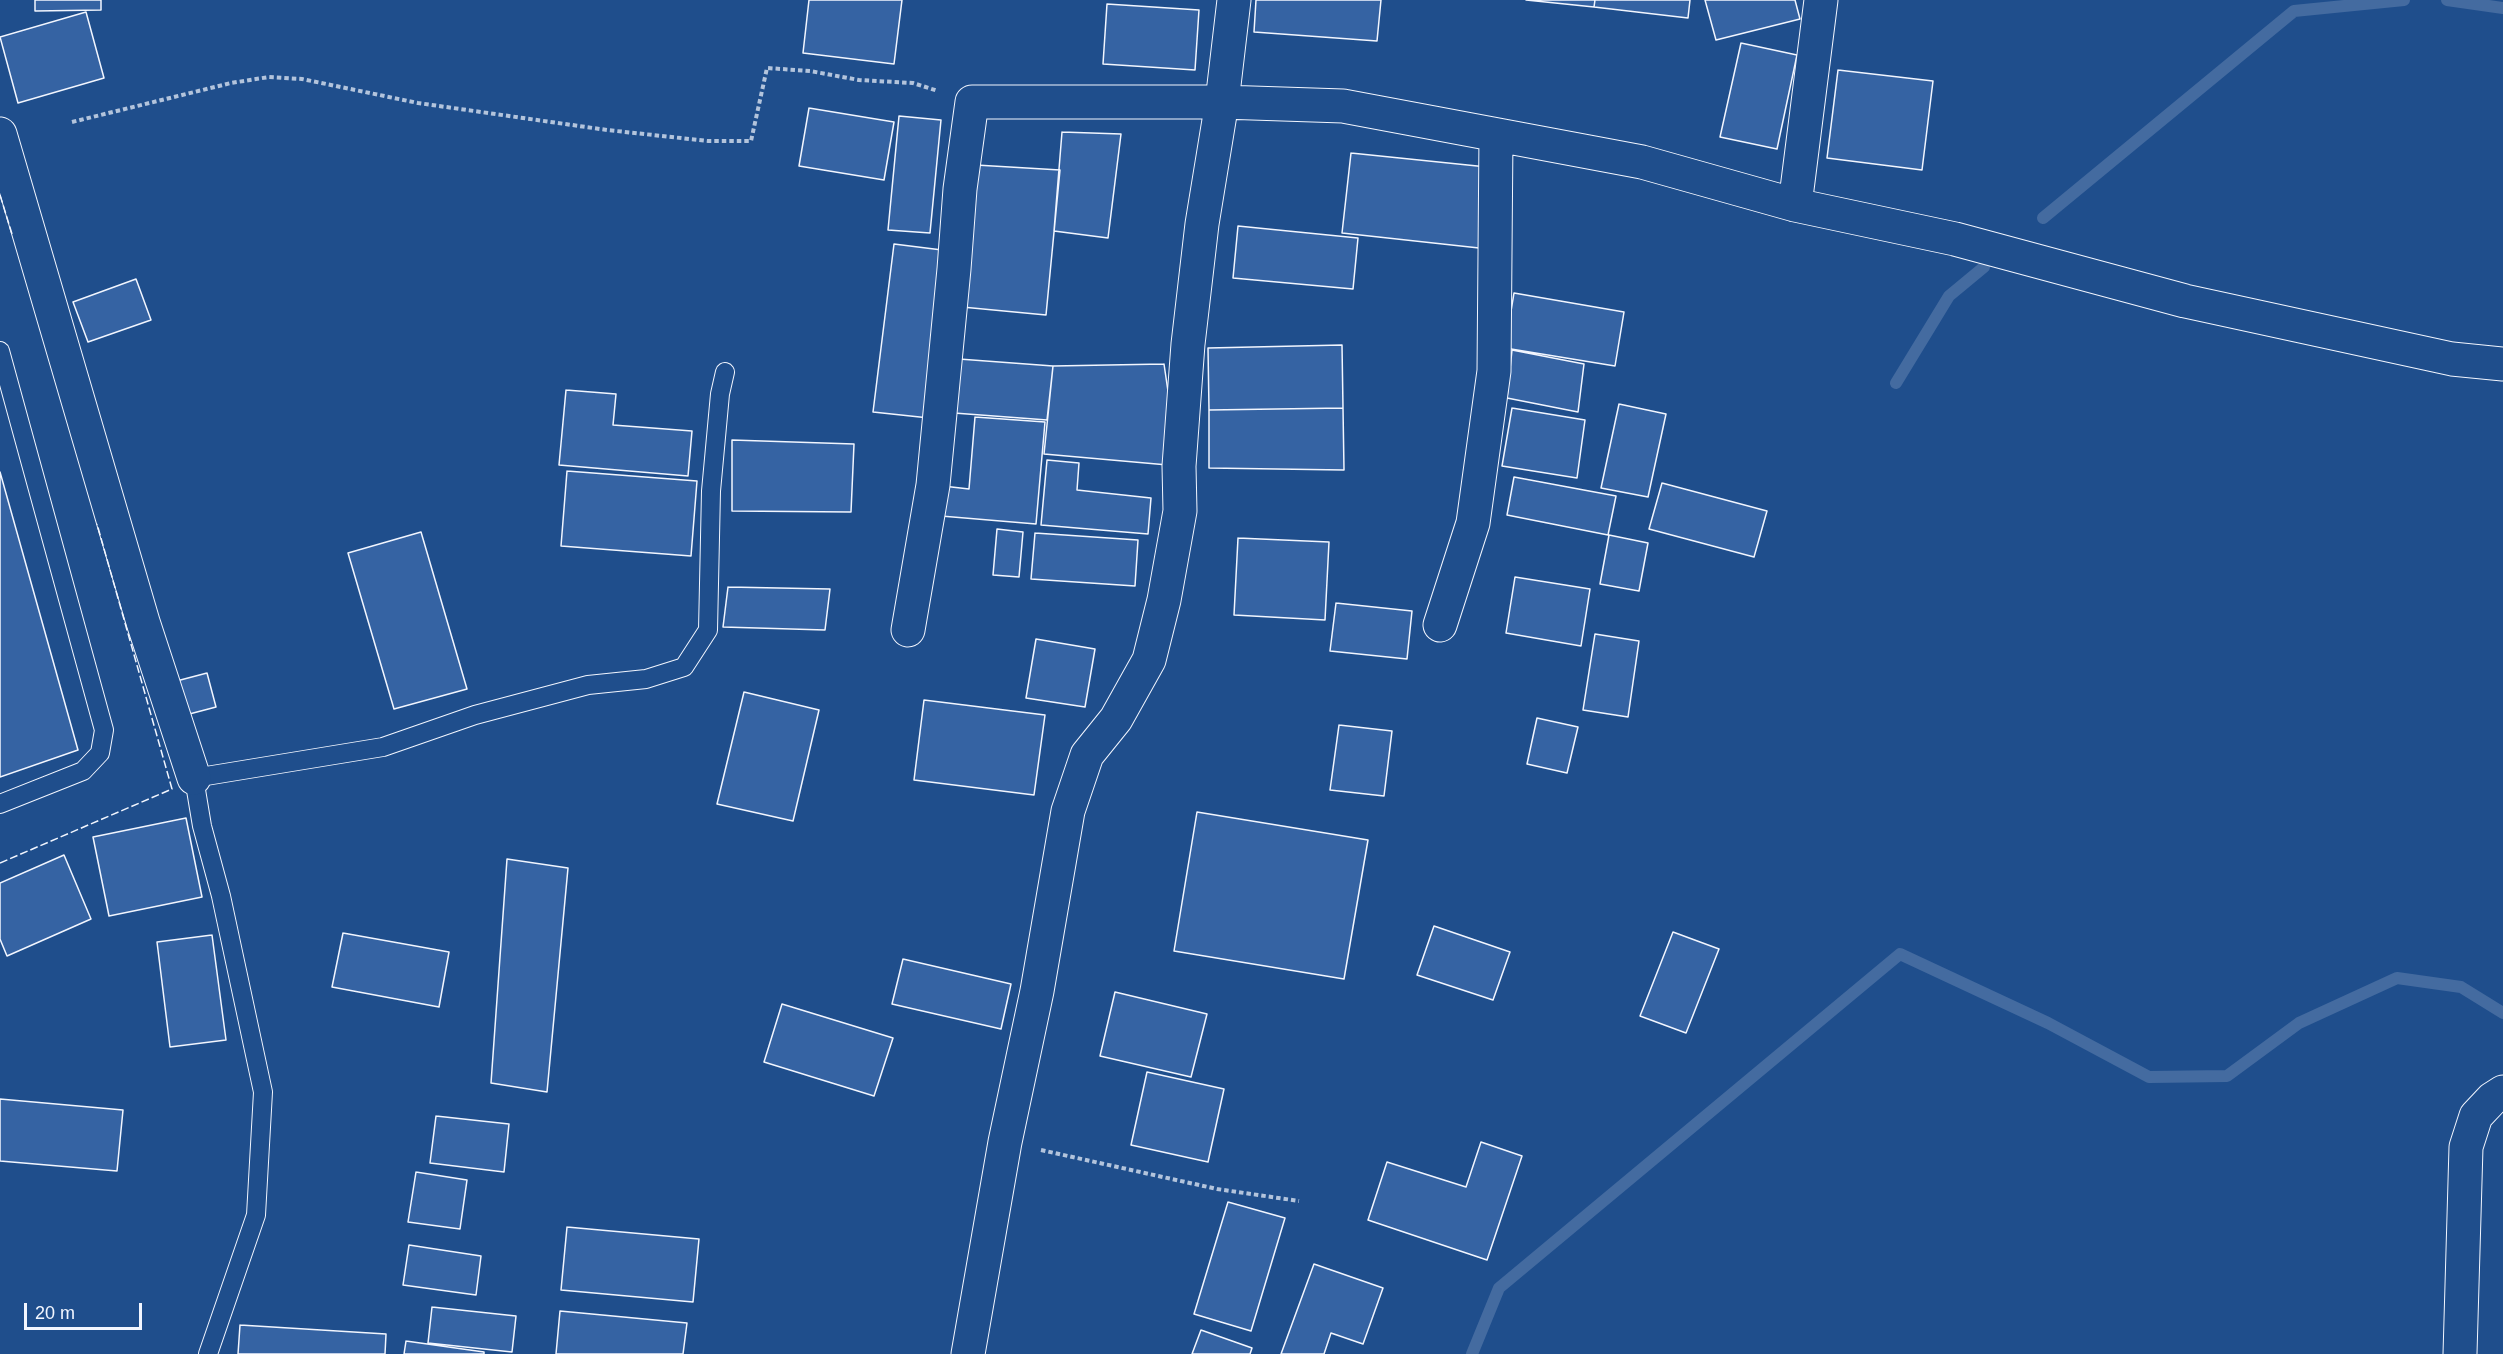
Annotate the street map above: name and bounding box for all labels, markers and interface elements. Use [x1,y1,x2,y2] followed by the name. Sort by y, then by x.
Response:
[27,1291,146,1329] scale bar
[35,1303,75,1323] text: 20 m

